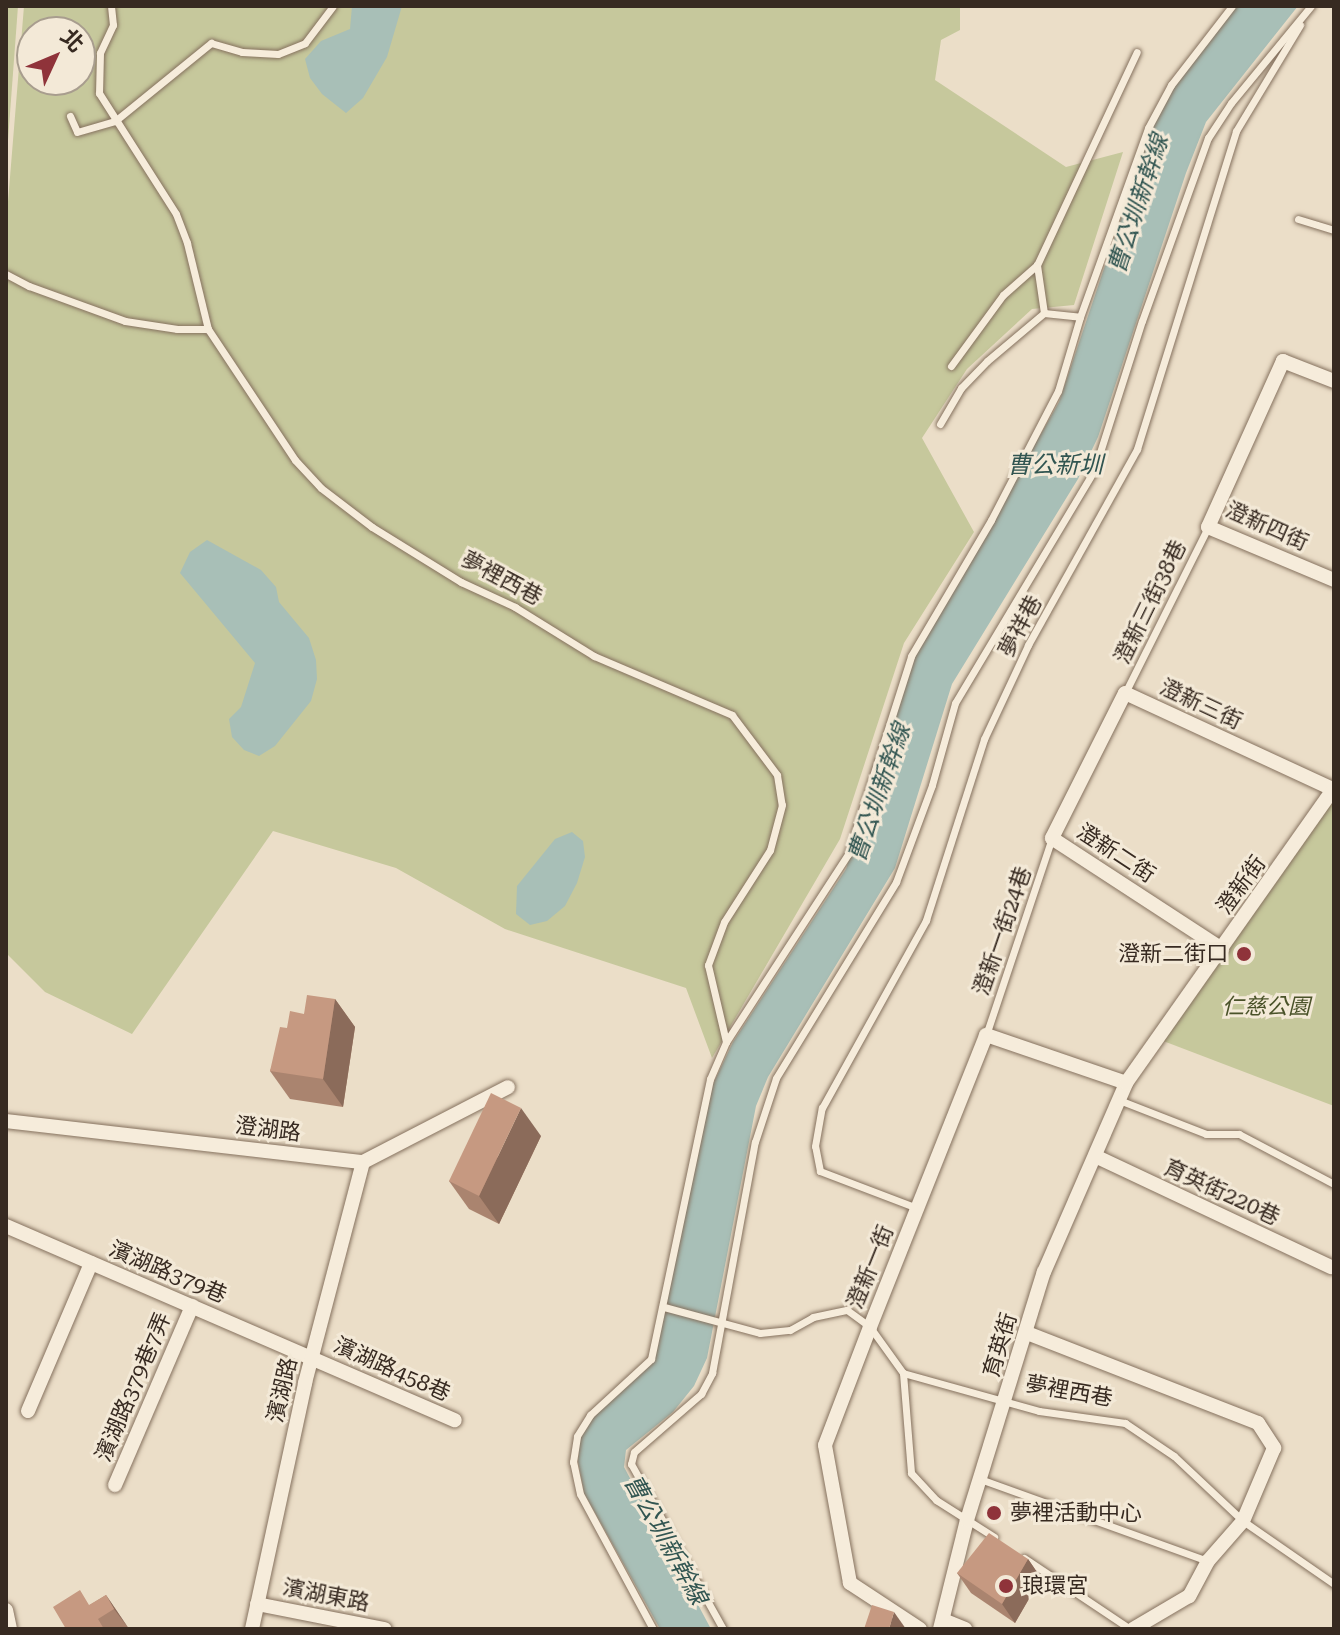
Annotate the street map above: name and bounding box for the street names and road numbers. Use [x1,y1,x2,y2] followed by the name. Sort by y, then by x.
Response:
[1221,496,1313,556] street label: 澄新四街
[1109,536,1191,668] street label: 澄新三街38巷
[457,546,547,610] street label: 夢裡西巷
[993,591,1047,661] street label: 夢祥巷
[1156,673,1246,735] street label: 澄新三街
[1072,818,1160,888] street label: 澄新二街
[1211,851,1271,919] street label: 澄新街
[968,863,1036,999] street label: 澄新一街24巷
[234,1112,302,1146] street label: 澄湖路
[1160,1154,1284,1230] street label: 育英街220巷
[841,1221,899,1313] street label: 澄新一街
[105,1235,231,1309] street label: 濱湖路379巷
[90,1309,176,1465] street label: 濱湖路379巷7弄
[978,1310,1022,1380] street label: 育英街
[330,1332,454,1406] street label: 濱湖路458巷
[262,1355,302,1425] street label: 濱湖路
[1023,1370,1115,1412] street label: 夢裡西巷
[280,1574,372,1616] street label: 濱湖東路

